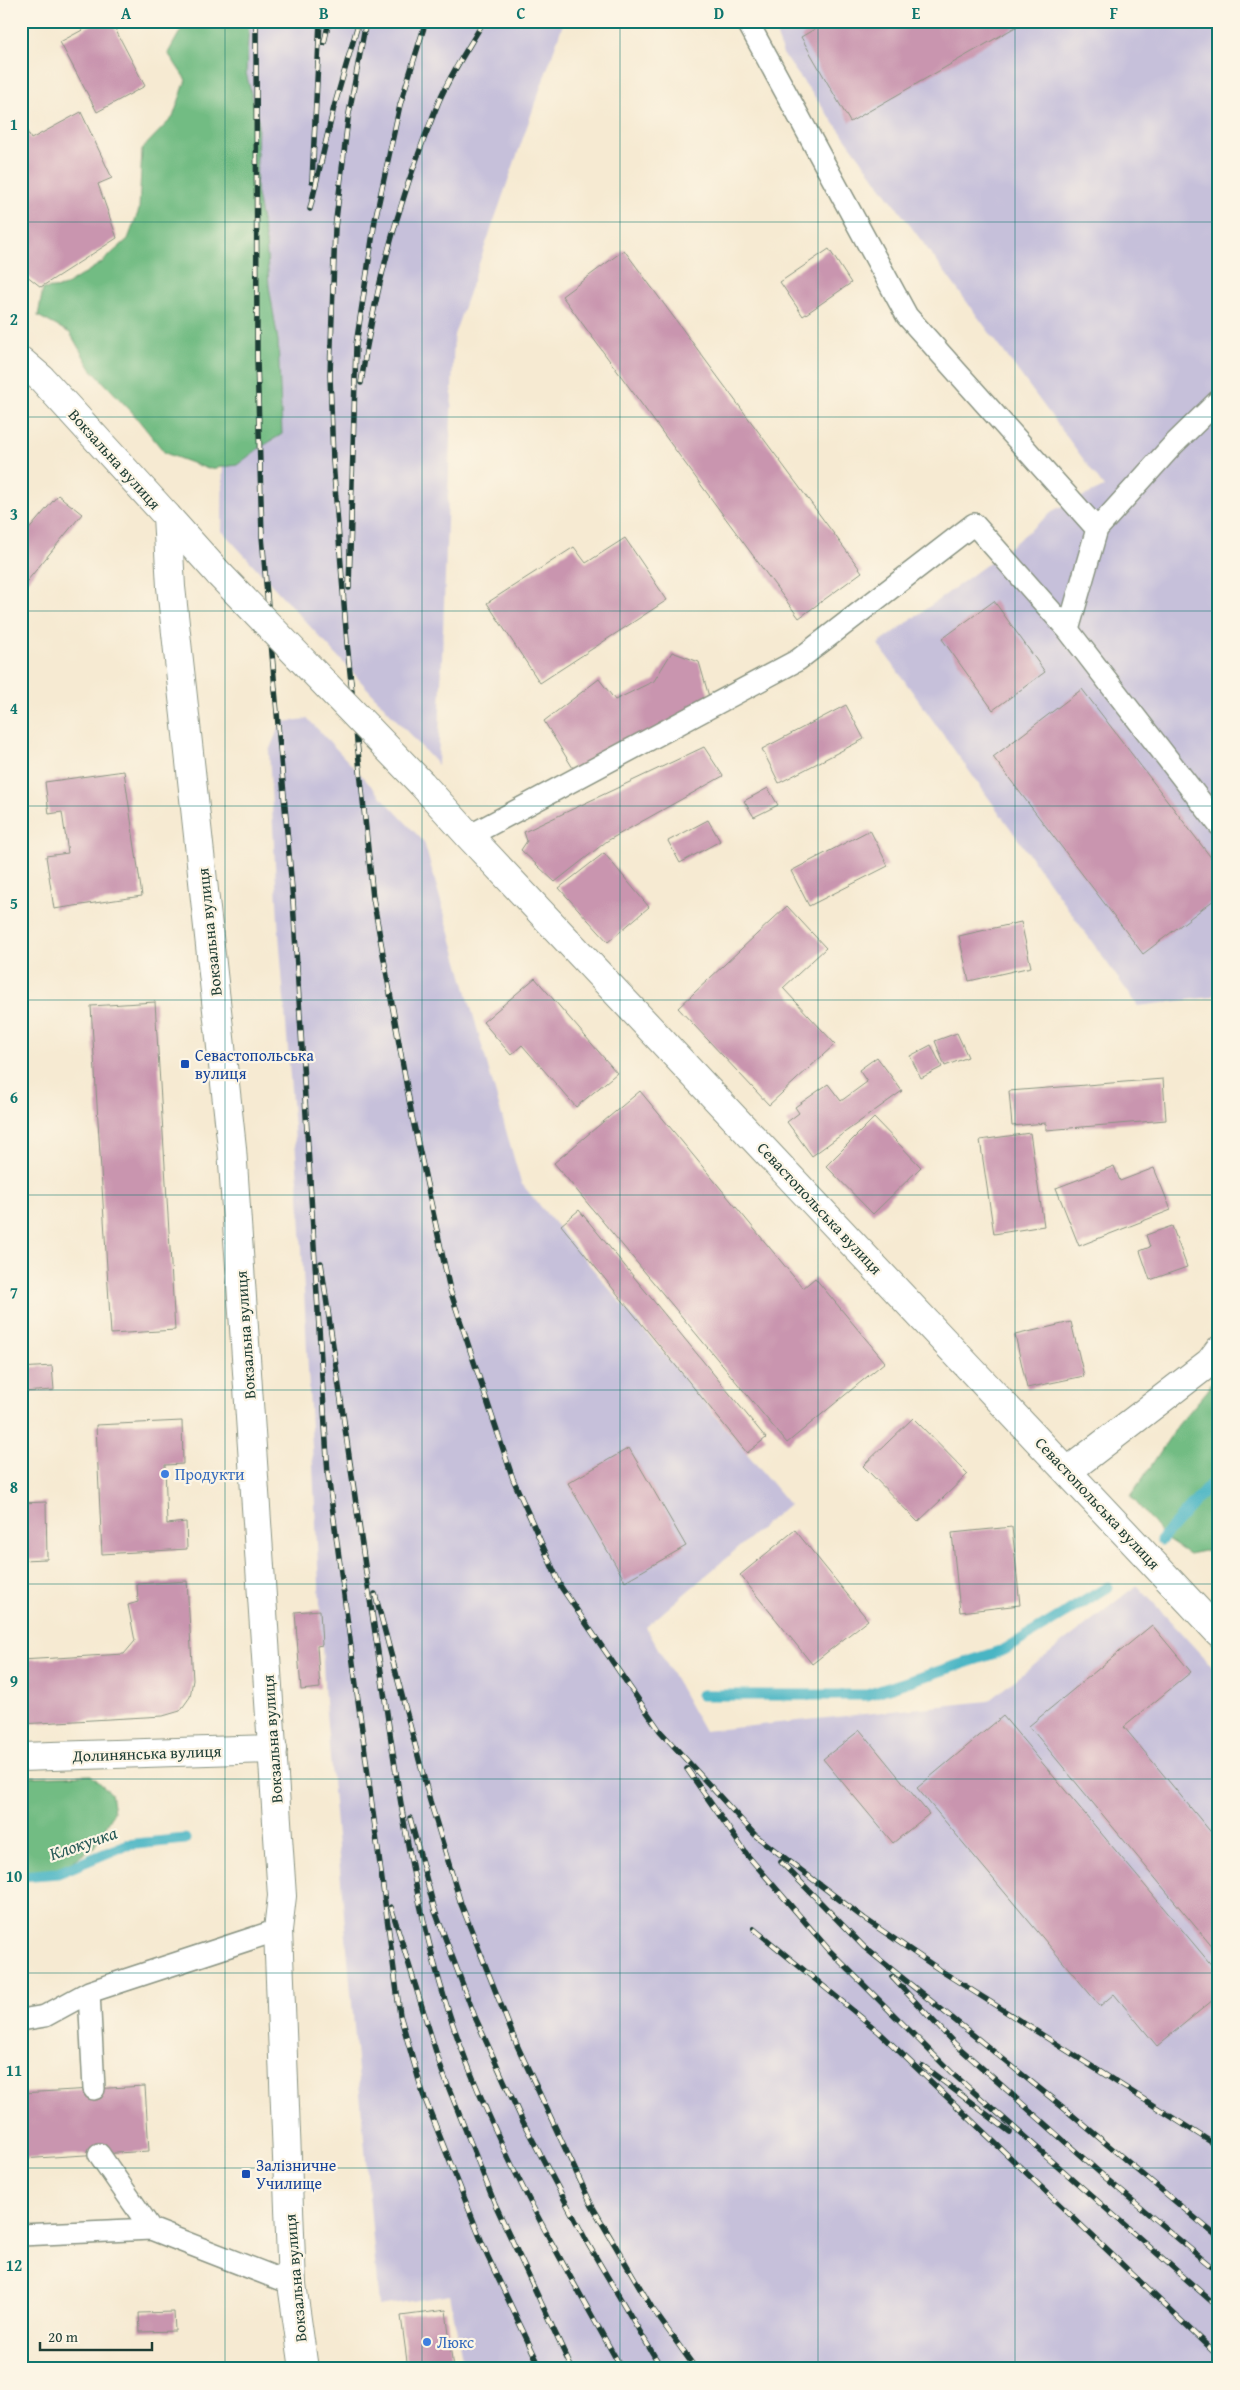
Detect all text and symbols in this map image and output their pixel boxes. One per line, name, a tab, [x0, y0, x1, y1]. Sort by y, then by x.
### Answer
text: A	[121, 1, 132, 25]
text: B	[319, 1, 329, 25]
text: C	[516, 1, 526, 25]
text: D	[714, 1, 724, 25]
text: E	[912, 1, 921, 25]
text: F	[1110, 1, 1118, 25]
text: 1	[10, 112, 18, 136]
text: 2	[10, 307, 18, 331]
street label: Вокзальна вулиця	[63, 403, 167, 515]
text: 3	[10, 502, 18, 526]
text: 4	[10, 696, 18, 720]
street label: Вокзальна вулиця	[190, 867, 228, 997]
text: 5	[10, 891, 18, 915]
place label: Севастопольська вулиця	[195, 1043, 314, 1085]
marker: Севастопольська вулиця	[179, 1058, 191, 1070]
text: 6	[10, 1085, 18, 1109]
street label: Севастопольська вулиця	[752, 1136, 888, 1280]
street label: Вокзальна вулиця	[229, 1270, 261, 1400]
text: 7	[10, 1280, 18, 1304]
street label: Севастопольська вулиця	[1030, 1431, 1166, 1575]
place label: Продукти	[175, 1462, 245, 1486]
marker: Продукти	[159, 1468, 171, 1480]
text: 8	[10, 1475, 18, 1499]
text: 9	[10, 1669, 18, 1693]
street label: Вокзальна вулиця	[256, 1674, 288, 1804]
street label: Долинянська вулиця	[71, 1738, 222, 1768]
water label: Клокучка	[45, 1819, 121, 1867]
text: 10	[6, 1864, 22, 1888]
text: 11	[6, 2058, 22, 2082]
place label: Залізничне Училище	[256, 2153, 336, 2195]
marker: Залізничне Училище	[240, 2168, 252, 2180]
street label: Вокзальна вулиця	[277, 2213, 313, 2343]
text: 12	[6, 2253, 22, 2277]
scale bar	[40, 2320, 152, 2352]
text: 20 m	[48, 2326, 79, 2347]
place label: Люкс	[437, 2330, 474, 2354]
marker: Люкс	[421, 2336, 433, 2348]

